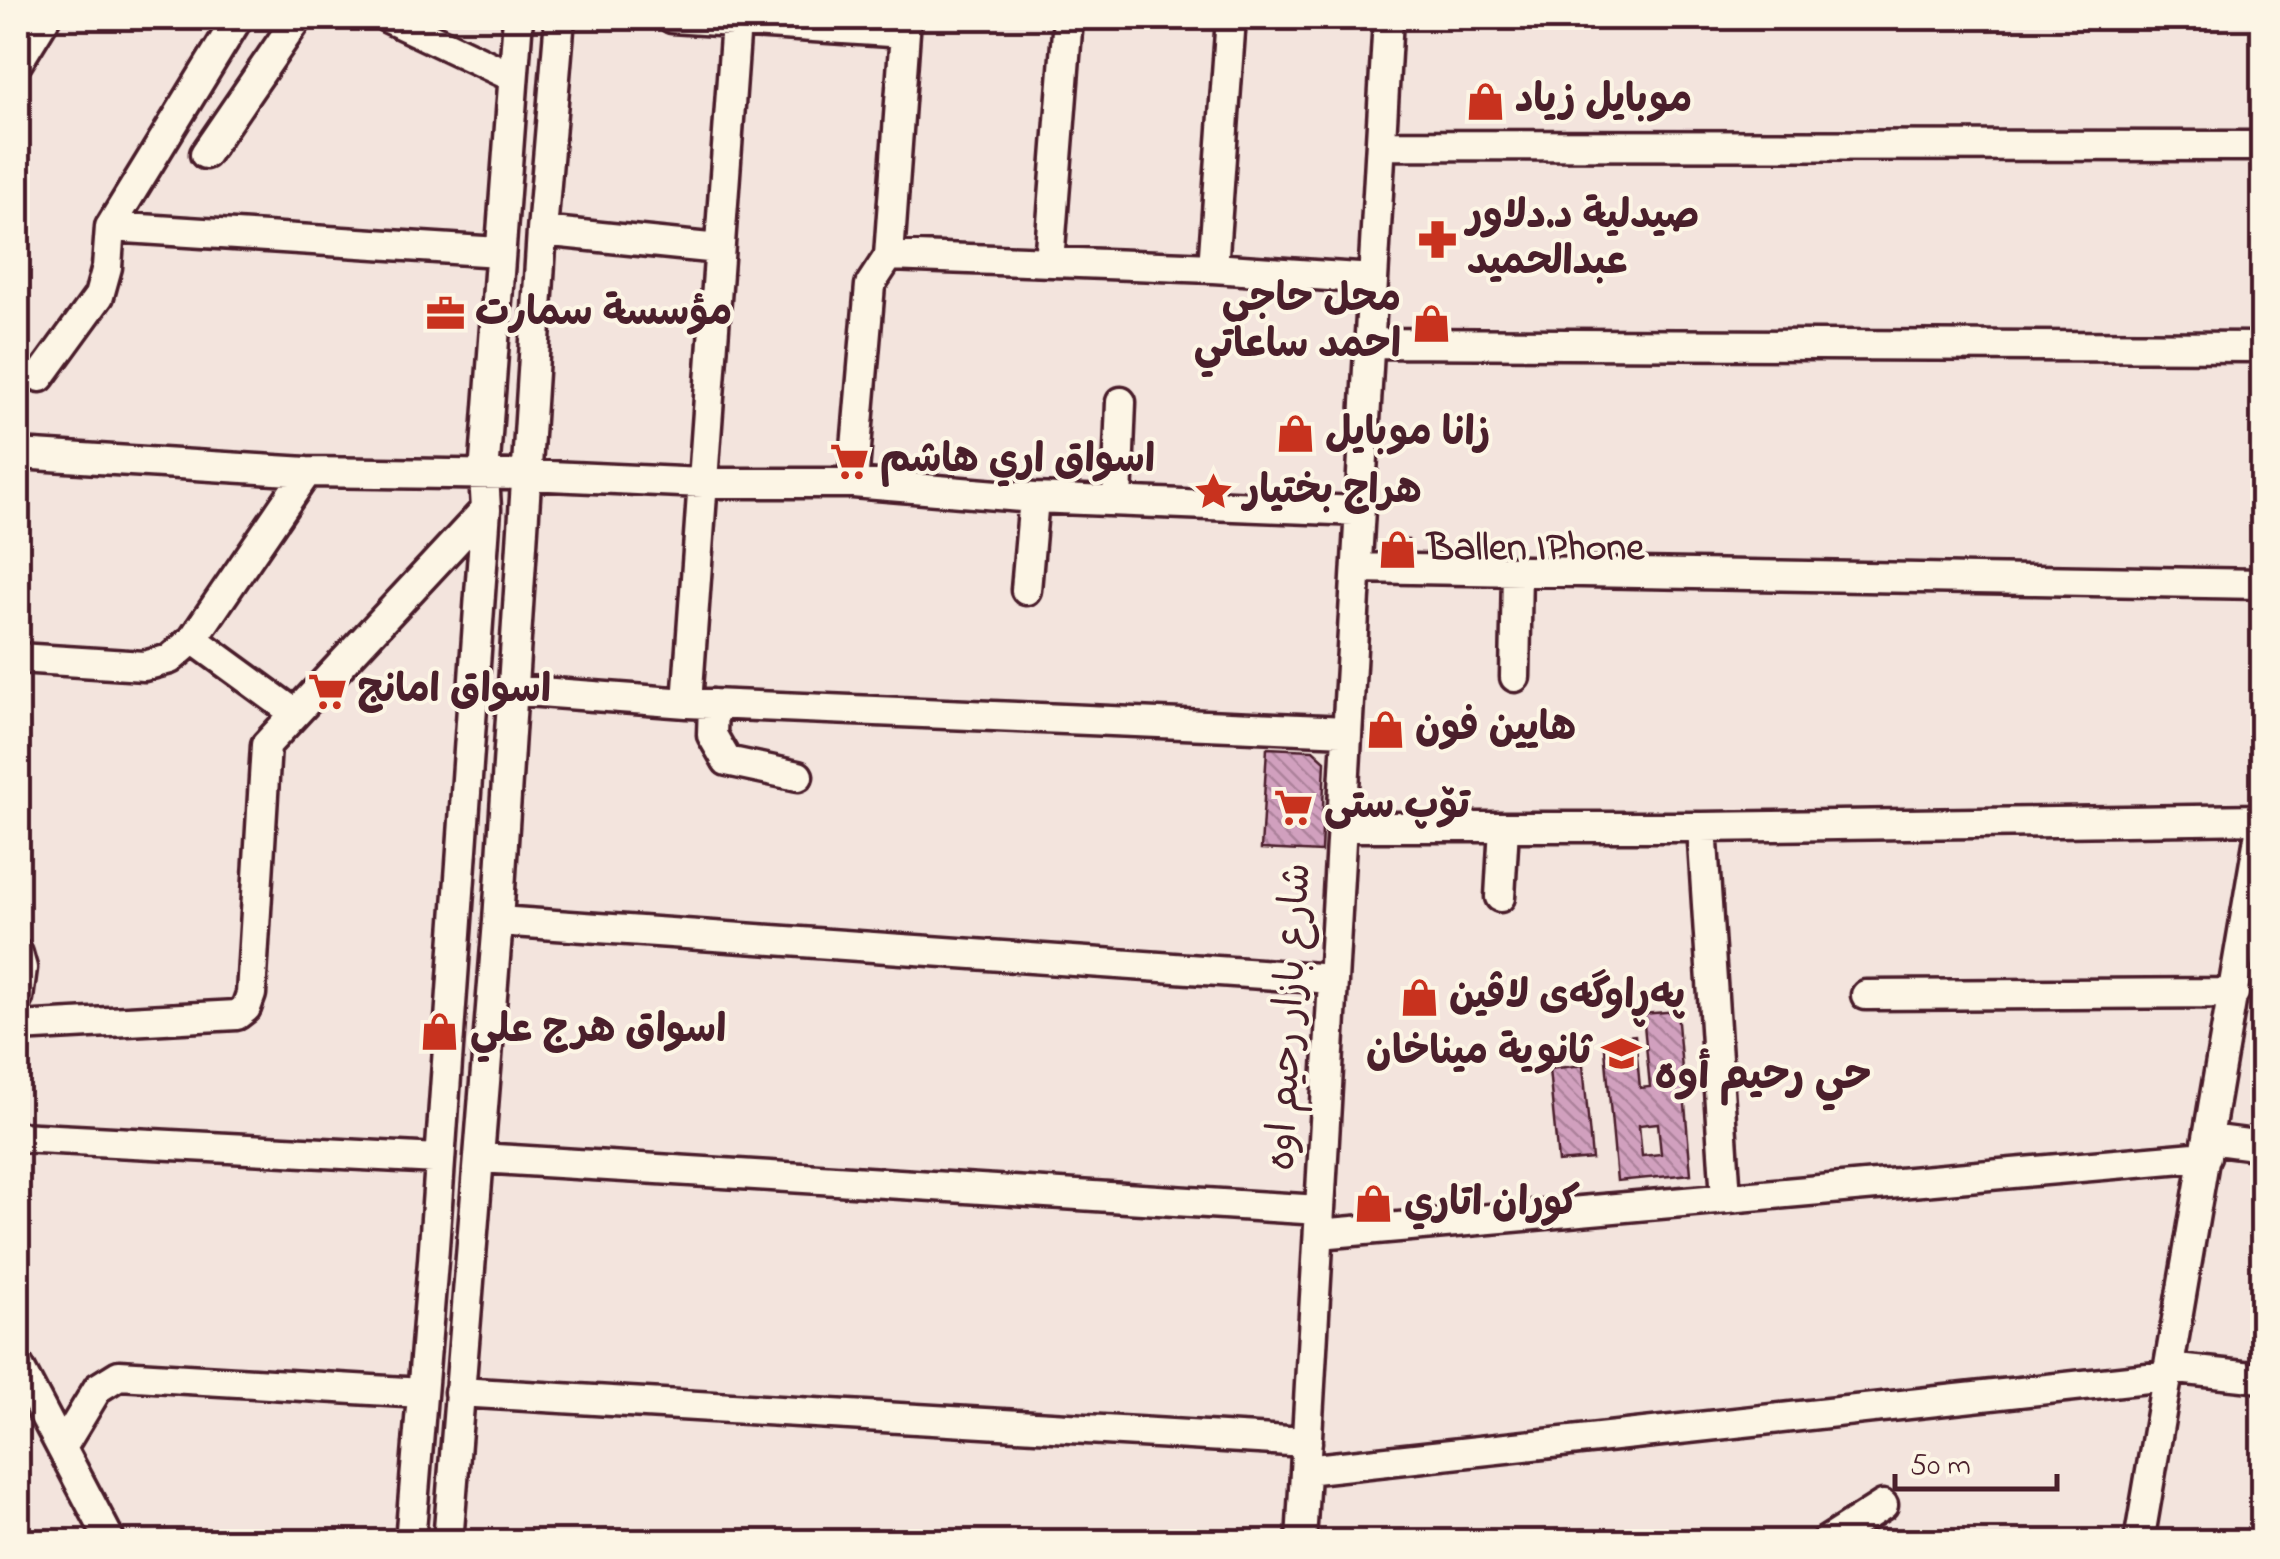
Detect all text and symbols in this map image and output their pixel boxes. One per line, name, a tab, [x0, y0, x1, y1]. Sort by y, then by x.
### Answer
place label: موبايل زياد	[1515, 72, 1692, 131]
shop icon: موبايل زياد	[1464, 80, 1506, 122]
place label: صيدلية د.دلاور عبدالحميد	[1463, 188, 1700, 293]
pharmacy icon: صيدلية د.دلاور عبدالحميد	[1416, 219, 1458, 261]
place label: محل حاجي احمد ساعاتي	[1194, 271, 1401, 378]
place label: مؤسسة سمارت	[475, 285, 732, 344]
office icon: مؤسسة سمارت	[424, 293, 466, 335]
shop icon: محل حاجي احمد ساعاتي	[1410, 302, 1452, 344]
place label: زانا موبايل	[1325, 405, 1490, 464]
shop icon: زانا موبايل	[1274, 413, 1316, 455]
place label: اسواق اري هاشم	[880, 432, 1155, 491]
supermarket icon: اسواق اري هاشم	[829, 440, 871, 482]
place label: هراج بختيار	[1240, 463, 1422, 522]
place icon: هراج بختيار	[1193, 471, 1235, 513]
place label: Ballen IPhone	[1425, 520, 1645, 579]
shop icon: Ballen IPhone	[1376, 528, 1418, 570]
place label: اسواق امانج	[357, 662, 551, 721]
supermarket icon: اسواق امانج	[306, 670, 348, 712]
place label: هايين فون	[1415, 700, 1576, 759]
shop icon: هايين فون	[1364, 708, 1406, 750]
place label: تۆپ ستی	[1324, 778, 1471, 837]
supermarket icon: تۆپ ستی	[1273, 786, 1315, 828]
street label: شارع بازار رحيم اوه	[1253, 862, 1329, 1172]
place label: پەڕاوگەی لاڤین	[1449, 968, 1686, 1027]
shop icon: پەڕاوگەی لاڤین	[1398, 976, 1440, 1018]
place label: اسواق هرج علي	[470, 1002, 726, 1063]
shop icon: اسواق هرج علي	[419, 1010, 461, 1052]
place label: ثانوية ميناخان	[1366, 1024, 1593, 1083]
school or university icon: ثانوية ميناخان	[1600, 1032, 1642, 1074]
district label: حي رحيم أوه	[1654, 1047, 1872, 1111]
place label: كوران اتاري	[1404, 1175, 1580, 1234]
shop icon: كوران اتاري	[1353, 1183, 1395, 1225]
scale bar	[1895, 1429, 2058, 1491]
text: 50 m	[1910, 1445, 1971, 1489]

